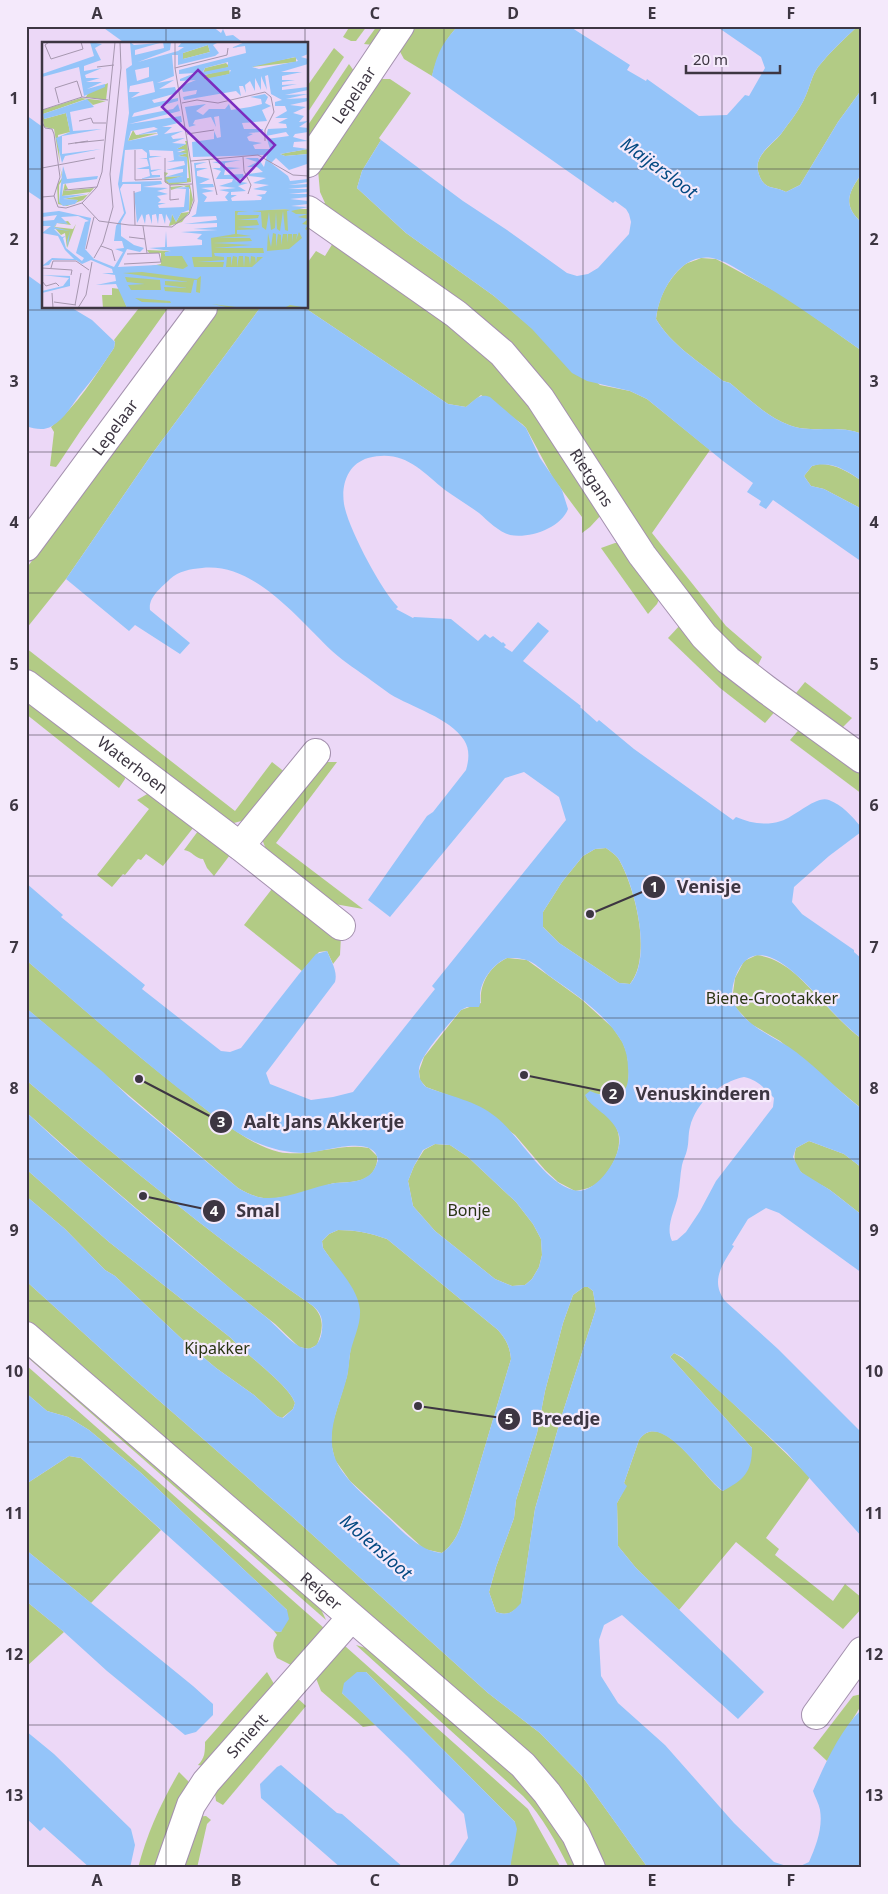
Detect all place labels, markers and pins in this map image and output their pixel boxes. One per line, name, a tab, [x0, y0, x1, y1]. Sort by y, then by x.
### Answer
callout: Venisje	[642, 871, 751, 904]
callout: Venuskinderen	[600, 1077, 780, 1110]
callout: Aalt Jans Akkertje	[209, 1105, 414, 1138]
callout: Smal	[201, 1194, 290, 1227]
callout: Breedje	[497, 1402, 610, 1435]

